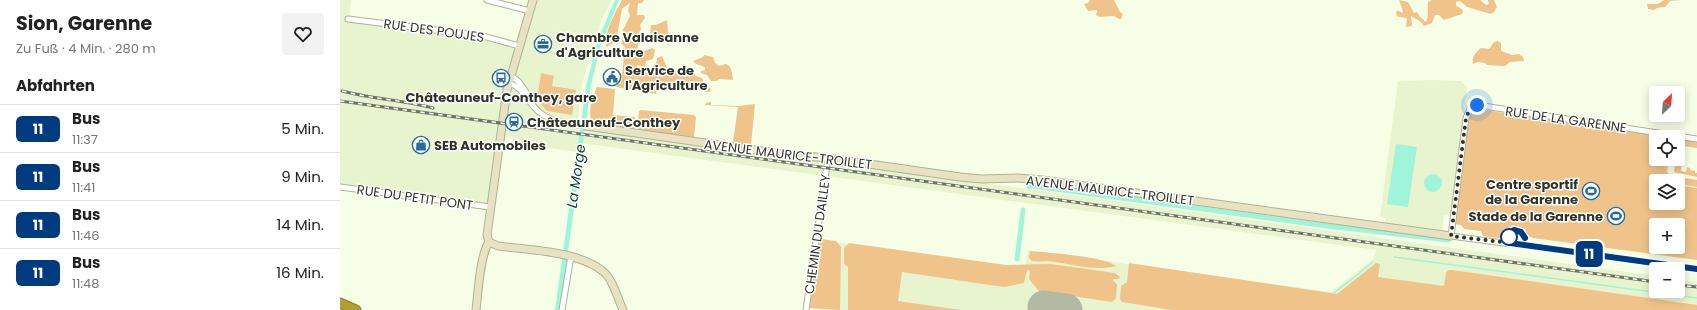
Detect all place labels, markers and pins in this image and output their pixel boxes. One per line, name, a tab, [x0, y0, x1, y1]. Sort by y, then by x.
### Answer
place label: Chambre Valaisanne d'Agriculture	[556, 28, 699, 62]
office icon: Chambre Valaisanne d'Agriculture	[533, 34, 553, 54]
place label: Service de l'Agriculture	[625, 61, 708, 95]
public building icon: Service de l'Agriculture	[602, 67, 622, 87]
bus stop icon: Châteauneuf-Conthey, gare	[491, 68, 511, 88]
place label: Châteauneuf-Conthey, gare	[405, 88, 597, 107]
station icon: Châteauneuf-Conthey	[504, 112, 524, 132]
place label: Châteauneuf-Conthey	[527, 113, 681, 132]
shop icon: SEB Automobiles	[411, 135, 431, 155]
place label: SEB Automobiles	[434, 136, 546, 155]
place label: Centre sportif de la Garenne	[1485, 175, 1578, 209]
sports icon: Centre sportif de la Garenne	[1581, 181, 1601, 201]
sports icon: Stade de la Garenne	[1606, 206, 1626, 226]
place label: Stade de la Garenne	[1468, 207, 1603, 226]
unlabelled marker	[1500, 228, 1518, 246]

